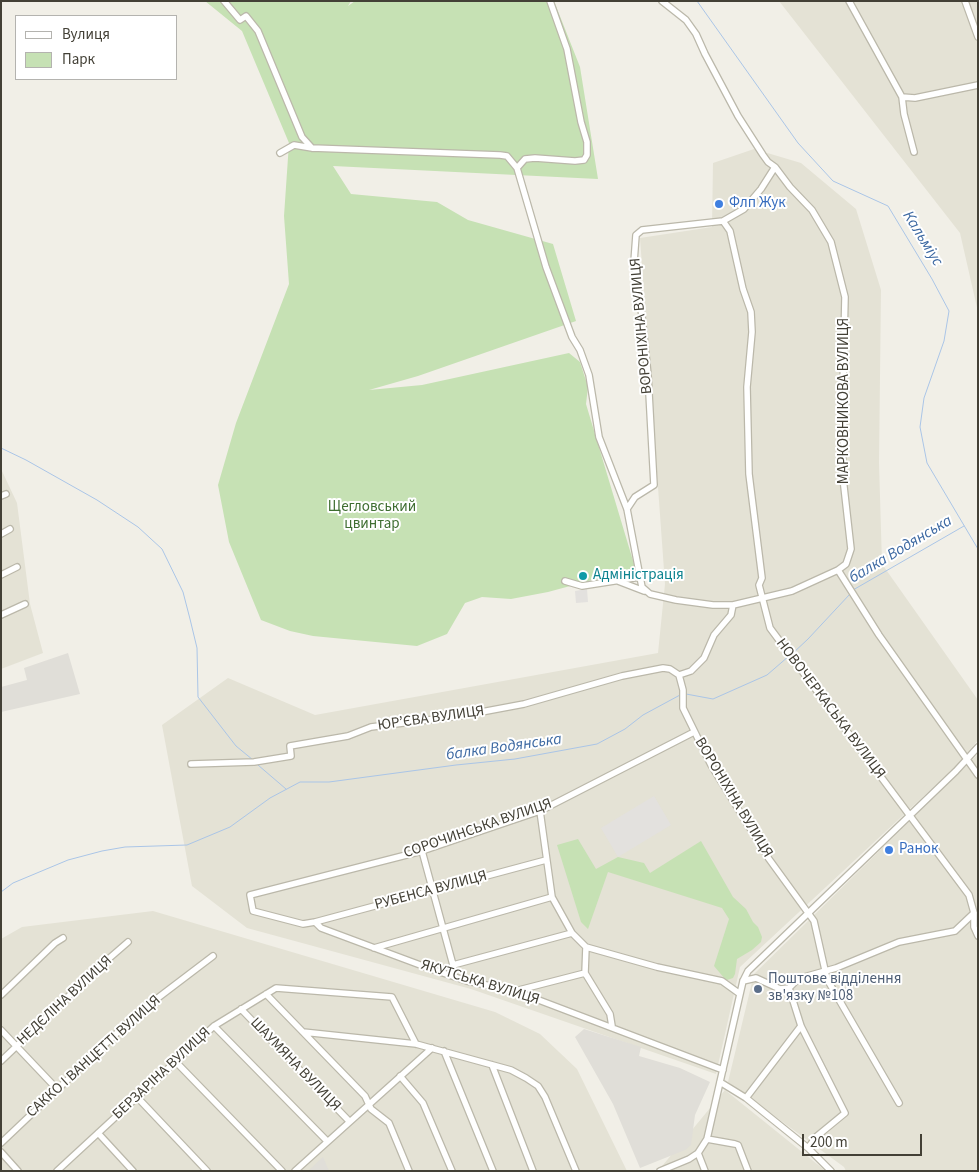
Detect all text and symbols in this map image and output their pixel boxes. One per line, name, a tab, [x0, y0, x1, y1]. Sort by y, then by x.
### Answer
legend	[15, 15, 178, 80]
text: Вулиця	[62, 24, 110, 45]
text: Парк	[62, 49, 95, 70]
place label: Флп Жук	[729, 195, 786, 213]
marker: Флп Жук	[713, 198, 725, 210]
water label: Кальміус	[898, 208, 946, 270]
street label: ВОРОНІХІНА ВУЛИЦЯ	[627, 257, 657, 395]
street label: МАРКОВНИКОВА ВУЛИЦЯ	[836, 318, 854, 484]
park label: Щегловський цвинтар	[328, 499, 416, 534]
water label: балка Водянська	[846, 512, 956, 588]
place label: Адміністрація	[593, 567, 684, 585]
marker: Адміністрація	[577, 570, 589, 582]
street label: НОВОЧЕРКАСЬКА ВУЛИЦЯ	[771, 635, 889, 783]
street label: ЮР’ЄВА ВУЛИЦЯ	[376, 703, 486, 735]
water label: балка Водянська	[445, 730, 563, 766]
street label: ВОРОНІХІНА ВУЛИЦЯ	[690, 735, 776, 861]
street label: СОРОЧИНСЬКА ВУЛИЦЯ	[402, 795, 554, 863]
place label: Ранок	[899, 841, 938, 859]
marker: Ранок	[883, 844, 895, 856]
street label: РУБЕНСА ВУЛИЦЯ	[373, 867, 489, 915]
street label: НЕДЄЛІНА ВУЛИЦЯ	[14, 952, 116, 1050]
street label: ЯКУТСЬКА ВУЛИЦЯ	[418, 956, 542, 1010]
place label: Поштове відділення зв'язку №108	[768, 971, 902, 1006]
marker: Поштове відділення зв'язку №108	[752, 983, 764, 995]
street label: САККО І ВАНЦЕТТІ ВУЛИЦЯ	[23, 992, 165, 1122]
street label: ШАУМЯНА ВУЛИЦЯ	[246, 1015, 344, 1115]
street label: БЕРЗАРІНА ВУЛИЦЯ	[109, 1024, 215, 1124]
scale bar	[804, 1124, 924, 1156]
text: 200 m	[810, 1132, 848, 1153]

